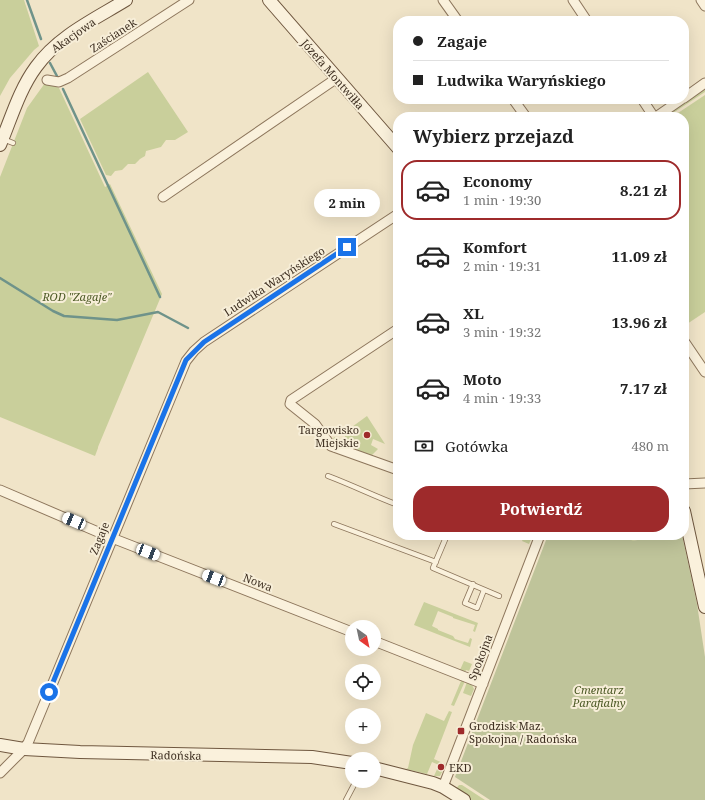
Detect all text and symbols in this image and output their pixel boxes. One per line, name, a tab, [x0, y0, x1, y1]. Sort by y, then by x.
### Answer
street label: Akacjowa	[48, 14, 98, 56]
street label: Zaścianek	[87, 14, 139, 56]
text: Zagaje	[437, 31, 487, 51]
street label: Józefa Montwiłła	[298, 35, 368, 112]
text: Ludwika Waryńskiego	[437, 70, 606, 90]
text: Wybierz przejazd	[413, 124, 574, 148]
text: Economy	[463, 171, 532, 191]
icon: car	[415, 172, 451, 208]
text: 8.21 zł	[620, 180, 667, 200]
callout: 2 min	[314, 189, 380, 217]
text: 1 min · 19:30	[463, 191, 541, 209]
text: 2 min	[329, 194, 365, 212]
text: Komfort	[463, 237, 527, 257]
route end	[338, 238, 356, 256]
icon: car	[415, 238, 451, 274]
street label: Ludwika Waryńskiego	[221, 243, 327, 319]
text: 11.09 zł	[612, 246, 667, 266]
text: 2 min · 19:31	[463, 257, 541, 275]
park label: ROD "Zagaje"	[41, 289, 112, 304]
text: XL	[463, 303, 484, 323]
icon: car	[415, 304, 451, 340]
text: 13.96 zł	[612, 312, 667, 332]
text: 3 min · 19:32	[463, 323, 541, 341]
text: Moto	[463, 369, 502, 389]
icon: car	[415, 370, 451, 406]
text: 7.17 zł	[620, 378, 667, 398]
text: 4 min · 19:33	[463, 389, 541, 407]
place label: Targowisko Miejskie	[298, 422, 359, 450]
marker: Targowisko Miejskie	[362, 430, 372, 440]
icon: cash	[413, 435, 435, 457]
text: Gotówka	[445, 436, 508, 456]
text: 480 m	[632, 437, 669, 455]
button: Potwierdź	[413, 486, 669, 532]
car	[61, 511, 87, 531]
street label: Zagaje	[86, 519, 112, 557]
car	[135, 542, 161, 562]
car	[201, 568, 227, 588]
street label: Nowa	[241, 570, 275, 594]
north arrow	[345, 620, 381, 656]
map controls	[345, 620, 381, 788]
street label: Spokojna	[464, 632, 496, 682]
button: locate	[345, 664, 381, 700]
park label: Cmentarz Parafialny	[572, 682, 626, 710]
route start	[40, 683, 58, 701]
button: +	[345, 708, 381, 744]
place label: Grodzisk Maz. Spokojna / Radońska	[469, 718, 577, 746]
marker: Grodzisk Maz. Spokojna / Radońska	[456, 726, 466, 736]
street label: Radońska	[150, 747, 202, 763]
button: −	[345, 752, 381, 788]
place label: EKD	[449, 760, 472, 775]
marker: EKD	[436, 762, 446, 772]

